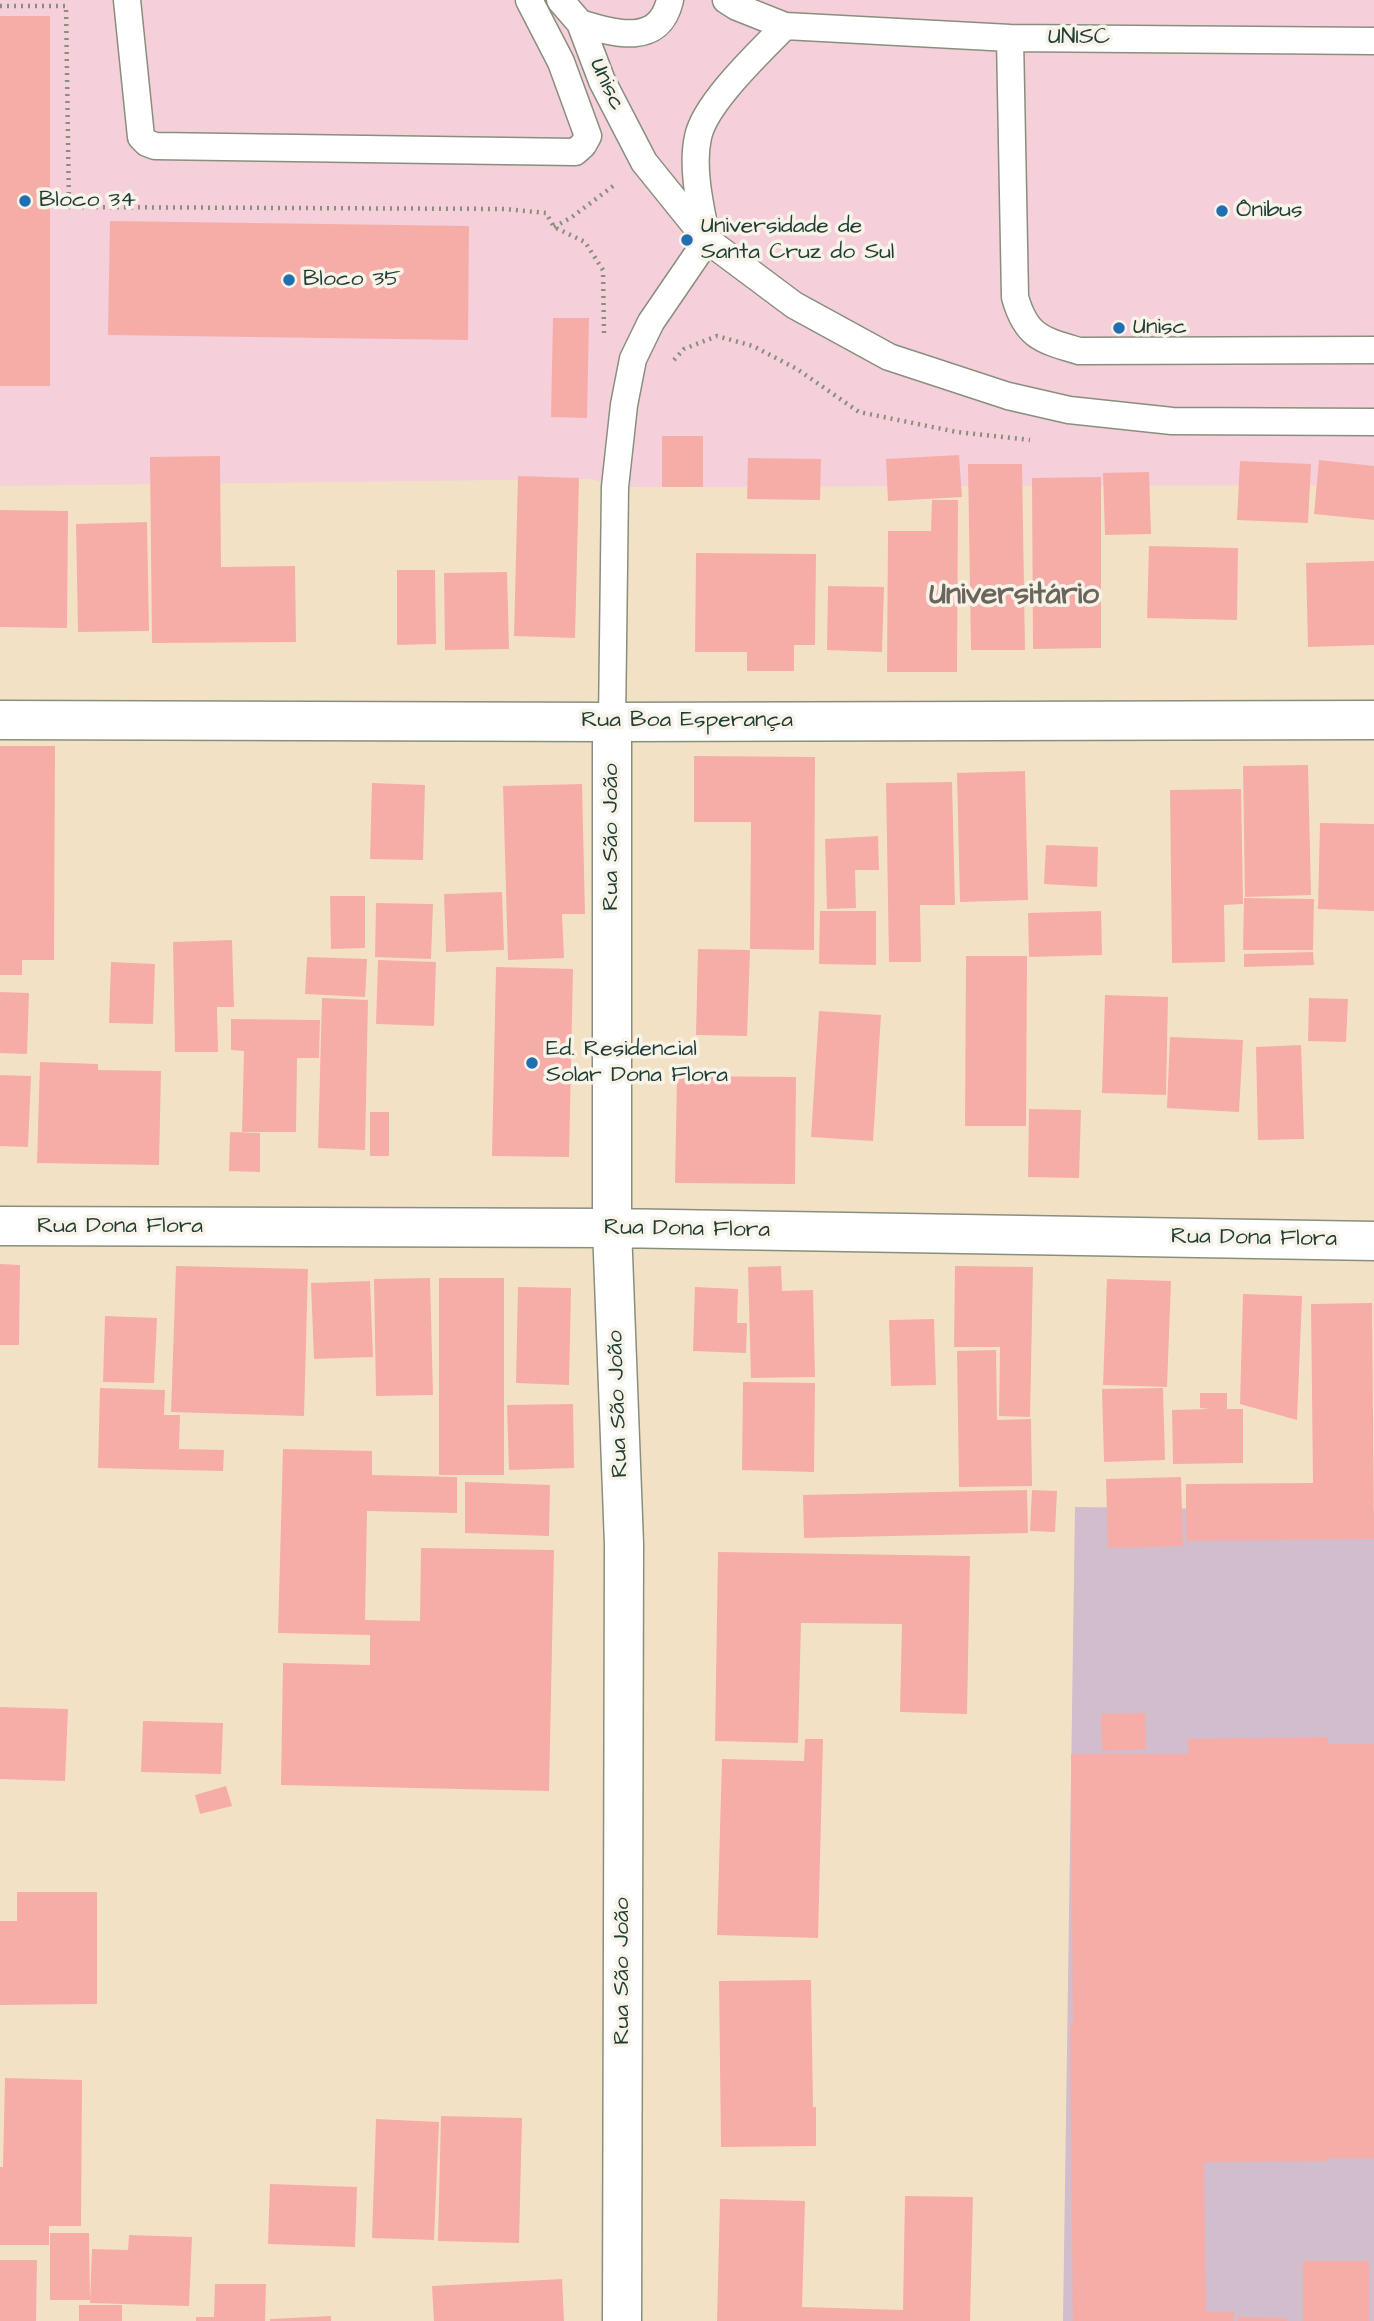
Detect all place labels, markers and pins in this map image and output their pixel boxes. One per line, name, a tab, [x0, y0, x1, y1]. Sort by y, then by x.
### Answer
place label: Bloco 34	[39, 187, 136, 215]
marker: Bloco 34	[17, 193, 33, 209]
place label: Ônibus	[1236, 197, 1303, 225]
marker: Ônibus	[1214, 203, 1230, 219]
place label: Universidade de Santa Cruz do Sul	[701, 213, 894, 267]
marker: Universidade de Santa Cruz do Sul	[679, 232, 695, 248]
place label: Bloco 35	[303, 266, 401, 294]
marker: Bloco 35	[281, 272, 297, 288]
place label: Unisc	[1133, 314, 1187, 342]
marker: Unisc	[1111, 320, 1127, 336]
place label: Ed. Residencial Solar Dona Flora	[546, 1036, 728, 1090]
marker: Ed. Residencial Solar Dona Flora	[524, 1055, 540, 1071]

